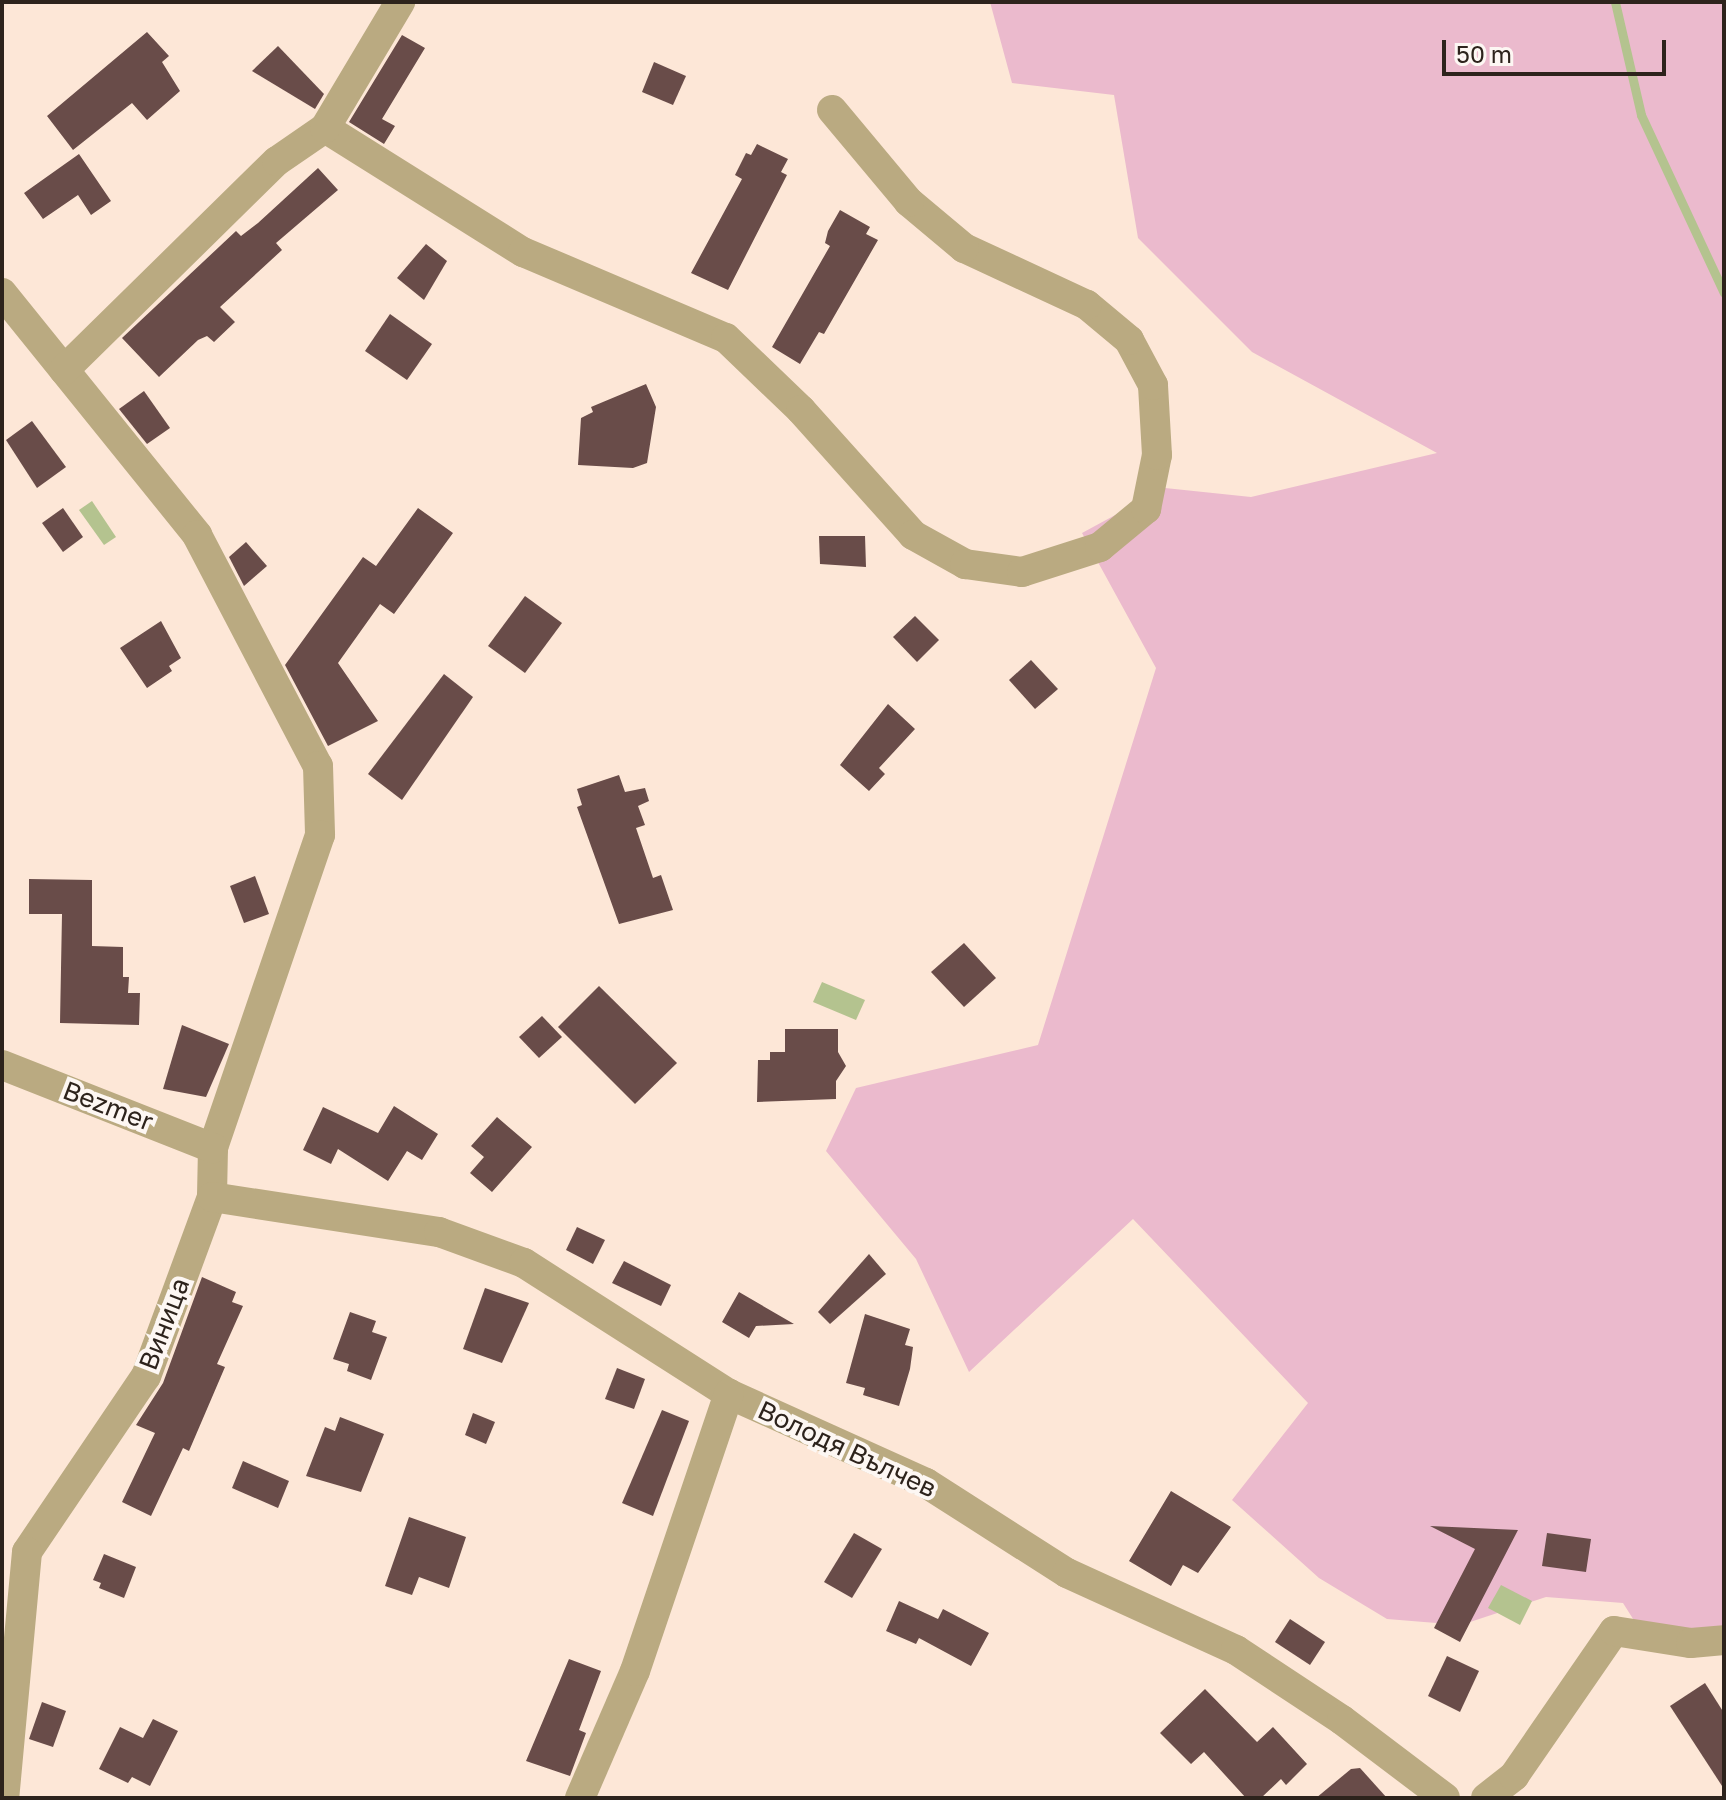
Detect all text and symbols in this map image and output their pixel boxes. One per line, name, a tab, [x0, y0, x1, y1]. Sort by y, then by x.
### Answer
scale bar	[1446, 24, 1670, 74]
text: 50 m	[1456, 39, 1512, 68]
street label: Bezmer	[59, 1075, 157, 1137]
street label: Виница	[132, 1274, 196, 1374]
street label: Володя Вълчев	[753, 1394, 941, 1504]

